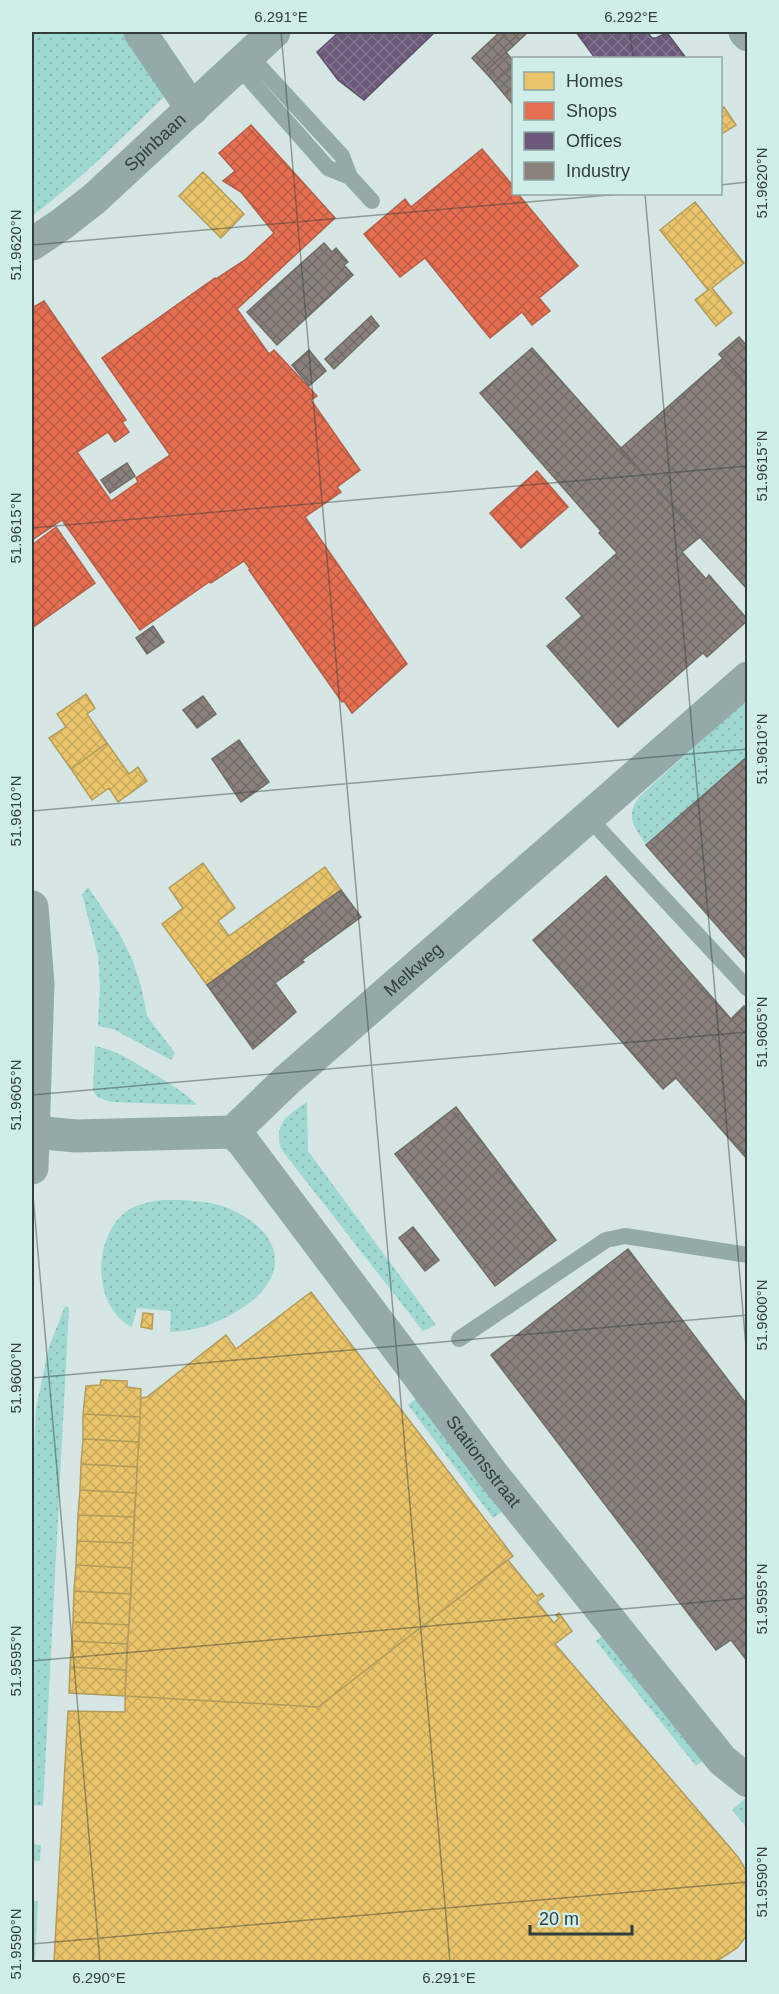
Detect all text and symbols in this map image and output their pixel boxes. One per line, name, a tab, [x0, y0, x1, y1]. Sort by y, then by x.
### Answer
text: 6.291°E	[254, 8, 308, 25]
text: 6.292°E	[604, 8, 658, 25]
legend	[512, 57, 722, 195]
text: Homes	[566, 71, 623, 91]
text: Shops	[566, 101, 617, 121]
street label: Spinbaan	[120, 109, 190, 176]
text: Offices	[566, 131, 622, 151]
text: 51.9620°N	[753, 147, 770, 219]
text: Industry	[566, 161, 630, 181]
text: 51.9620°N	[7, 209, 24, 281]
text: 51.9615°N	[753, 430, 770, 502]
text: 51.9615°N	[7, 492, 24, 564]
text: 51.9610°N	[753, 713, 770, 785]
text: 51.9610°N	[7, 775, 24, 847]
street label: Melkweg	[380, 939, 447, 1001]
text: 51.9605°N	[753, 996, 770, 1068]
text: 51.9605°N	[7, 1059, 24, 1131]
text: 51.9600°N	[753, 1279, 770, 1351]
text: 51.9600°N	[7, 1342, 24, 1414]
street label: Stationsstraat	[442, 1412, 525, 1511]
text: 51.9595°N	[753, 1563, 770, 1635]
text: 51.9595°N	[7, 1625, 24, 1697]
text: 51.9590°N	[753, 1846, 770, 1918]
scale bar	[530, 1898, 632, 1936]
text: 51.9590°N	[7, 1908, 24, 1980]
text: 20 m	[539, 1909, 579, 1929]
text: 6.290°E	[72, 1969, 126, 1986]
text: 6.291°E	[422, 1969, 476, 1986]

